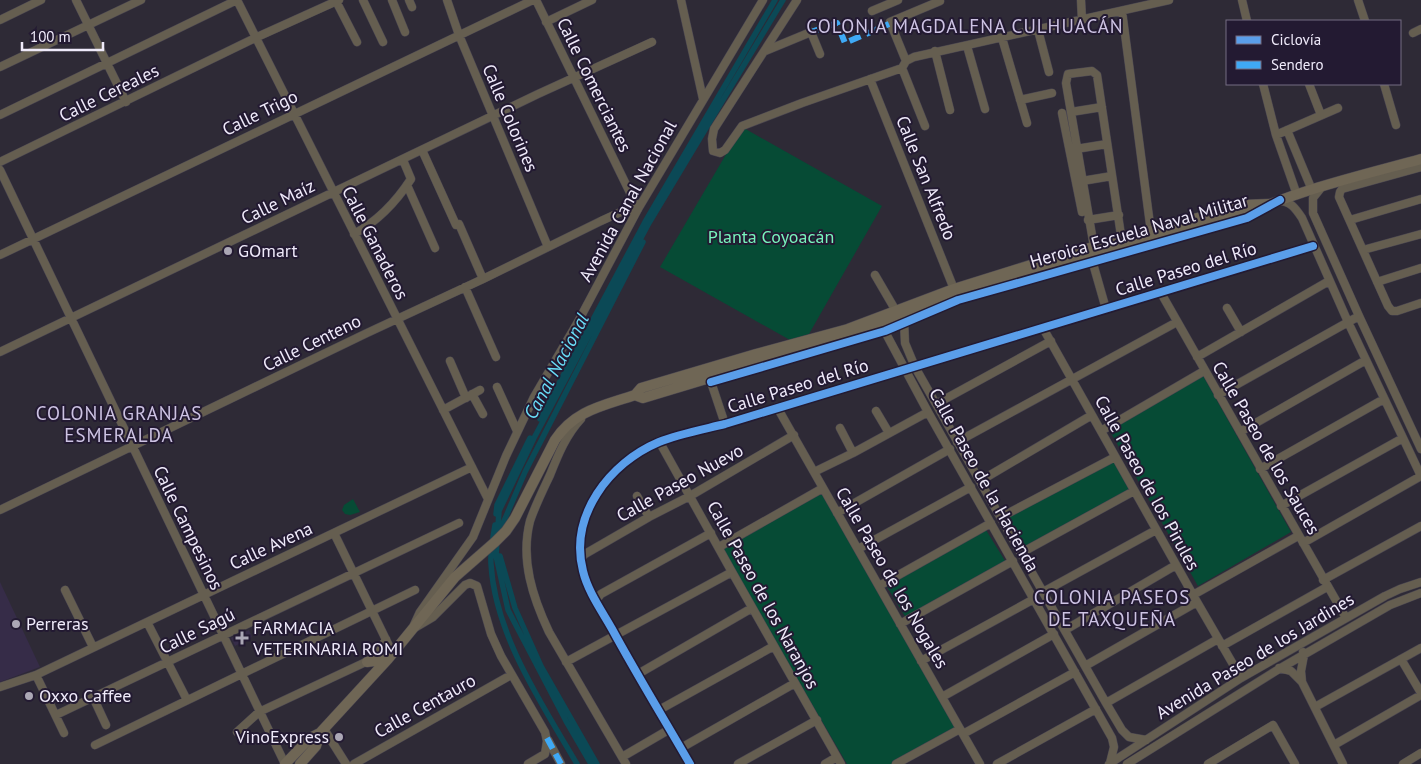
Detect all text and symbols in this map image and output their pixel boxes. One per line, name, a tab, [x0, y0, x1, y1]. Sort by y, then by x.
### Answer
street label: Calle Comerciantes	[552, 14, 637, 156]
district label: COLONIA MAGDALENA CULHUACÁN	[806, 14, 1124, 38]
scale bar	[22, 20, 104, 52]
legend	[1226, 20, 1401, 85]
text: 100 m	[30, 27, 71, 46]
text: Ciclovía	[1271, 30, 1321, 49]
text: Sendero	[1271, 55, 1324, 74]
street label: Calle Cereales	[55, 58, 163, 127]
street label: Calle Colorines	[477, 60, 544, 175]
street label: Calle Trigo	[218, 84, 301, 141]
street label: Calle San Alfredo	[891, 112, 962, 243]
street label: Avenida Canal Nacional	[574, 115, 682, 285]
street label: Calle Maíz	[237, 174, 319, 229]
street label: Calle Ganaderos	[337, 182, 414, 303]
street label: Heroica Escuela Naval Militar	[1027, 188, 1251, 273]
park label: Planta Coyoacán	[708, 225, 834, 248]
street label: Calle Paseo del Río	[1112, 236, 1259, 301]
place label: GOmart	[238, 239, 298, 262]
marker: GOmart	[222, 245, 234, 257]
street label: Calle Centeno	[259, 309, 365, 376]
water label: Canal Nacional	[518, 309, 594, 423]
street label: Calle Paseo del Río	[724, 353, 871, 418]
street label: Calle Paseo de los Sauces	[1207, 357, 1325, 538]
street label: Calle Paseo de la Hacienda	[924, 384, 1045, 576]
street label: Calle Paseo de los Pirules	[1090, 391, 1205, 574]
district label: COLONIA GRANJAS ESMERALDA	[36, 401, 202, 447]
street label: Calle Paseo Nuevo	[612, 438, 747, 527]
street label: Calle Campesinos	[148, 462, 228, 594]
street label: Calle Paseo de los Nogales	[831, 483, 954, 673]
street label: Calle Paseo de los Naranjos	[702, 497, 825, 693]
street label: Calle Avena	[226, 516, 316, 575]
district label: COLONIA PASEOS DE TAXQUEÑA	[1034, 585, 1190, 631]
street label: Avenida Paseo de los Jardines	[1151, 587, 1358, 724]
street label: Calle Sagú	[155, 602, 238, 659]
place label: Perreras	[26, 612, 89, 635]
place label: FARMACIA VETERINARIA ROMI	[252, 616, 403, 660]
marker: Perreras	[10, 618, 22, 630]
marker: FARMACIA VETERINARIA ROMI	[235, 631, 249, 645]
street label: Calle Centauro	[370, 668, 480, 743]
place label: Oxxo Caffee	[39, 684, 131, 707]
marker: Oxxo Caffee	[23, 690, 35, 702]
place label: VinoExpress	[234, 725, 329, 748]
marker: VinoExpress	[333, 731, 345, 743]

